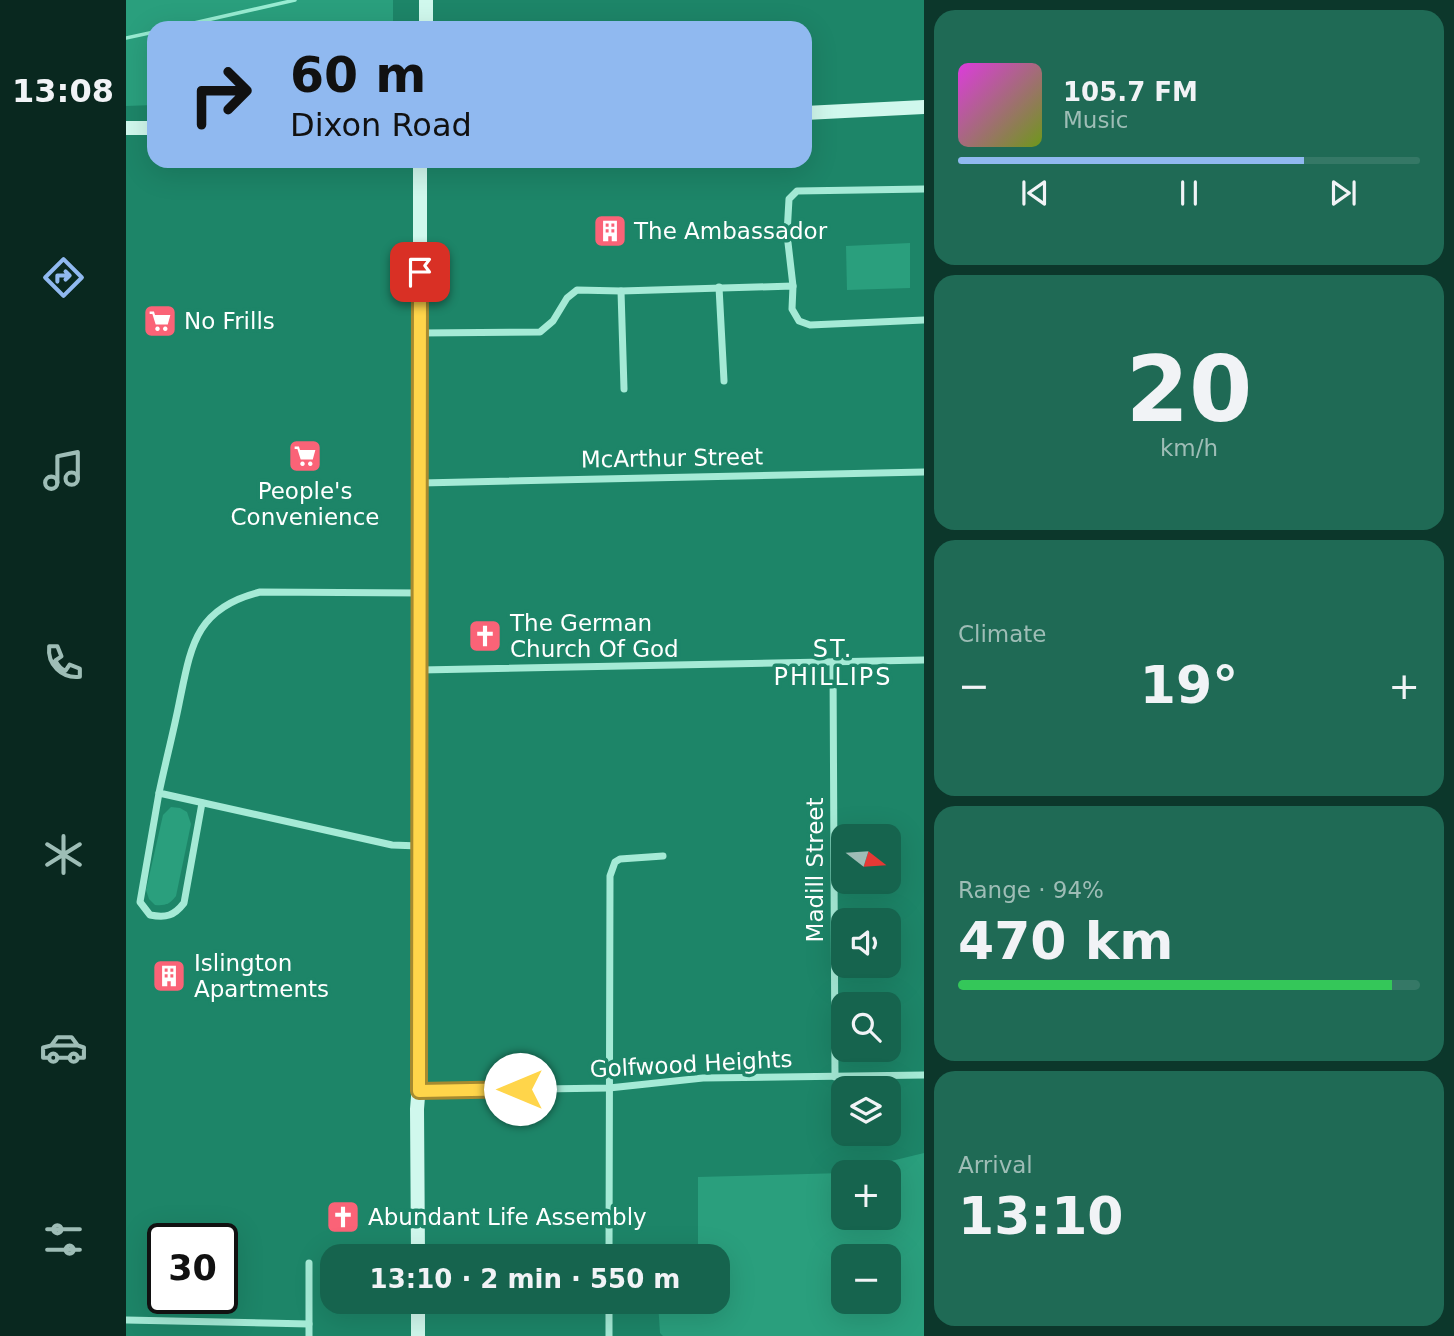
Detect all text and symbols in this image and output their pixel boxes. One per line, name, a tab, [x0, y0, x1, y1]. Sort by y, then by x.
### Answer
text: 60 m	[290, 47, 426, 104]
icon: right	[175, 49, 266, 140]
text: 13:08	[12, 72, 114, 110]
text: 105.7 FM	[1063, 77, 1198, 107]
text: Dixon Road	[290, 106, 472, 144]
text: Music	[1063, 107, 1128, 133]
icon: previous	[1016, 174, 1054, 212]
icon: pause	[1170, 174, 1208, 212]
icon: next	[1324, 174, 1362, 212]
building icon: The Ambassador	[591, 212, 629, 250]
place label: The Ambassador	[633, 218, 828, 244]
pin	[390, 242, 450, 302]
icon: directions	[39, 253, 88, 302]
icon: arrive	[401, 253, 439, 291]
supermarket icon: No Frills	[141, 302, 179, 340]
place label: No Frills	[184, 308, 275, 334]
text: 20	[1126, 337, 1252, 442]
text: km/h	[1160, 435, 1218, 461]
supermarket icon: People's Convenience	[286, 437, 324, 475]
street label: McArthur Street	[581, 443, 763, 473]
icon: music	[39, 446, 88, 495]
place label: People's Convenience	[231, 478, 379, 530]
place label: The German Church Of God	[509, 610, 679, 662]
church icon: The German Church Of God	[466, 617, 504, 655]
text: Climate	[958, 621, 1047, 647]
district label: ST. PHILLIPS	[773, 635, 893, 691]
icon: phone	[39, 638, 88, 687]
text: 19°	[1140, 655, 1238, 715]
text: −	[958, 664, 990, 708]
text: +	[1388, 664, 1420, 708]
street label: Madill Street	[802, 798, 828, 942]
north arrow	[831, 824, 901, 894]
map controls	[831, 824, 901, 1314]
icon: climate	[39, 830, 88, 879]
text: Range · 94%	[958, 877, 1104, 903]
button: sound	[831, 908, 901, 978]
text: 470 km	[958, 911, 1173, 971]
place label: Islington Apartments	[194, 950, 329, 1002]
building icon: Islington Apartments	[150, 957, 188, 995]
button: search	[831, 992, 901, 1062]
icon: car	[39, 1023, 88, 1072]
street label: Golfwood Heights	[589, 1046, 793, 1082]
position arrow	[483, 1052, 557, 1126]
button: layers	[831, 1076, 901, 1146]
text: Arrival	[958, 1152, 1033, 1178]
button: +	[831, 1160, 901, 1230]
text: 13:10	[958, 1186, 1124, 1246]
church icon: Abundant Life Assembly	[324, 1198, 362, 1236]
place label: Abundant Life Assembly	[368, 1204, 647, 1230]
icon: filters	[39, 1215, 88, 1264]
speed limit sign: 30	[147, 1223, 238, 1314]
button: −	[831, 1244, 901, 1314]
text: 13:10 · 2 min · 550 m	[370, 1264, 680, 1294]

